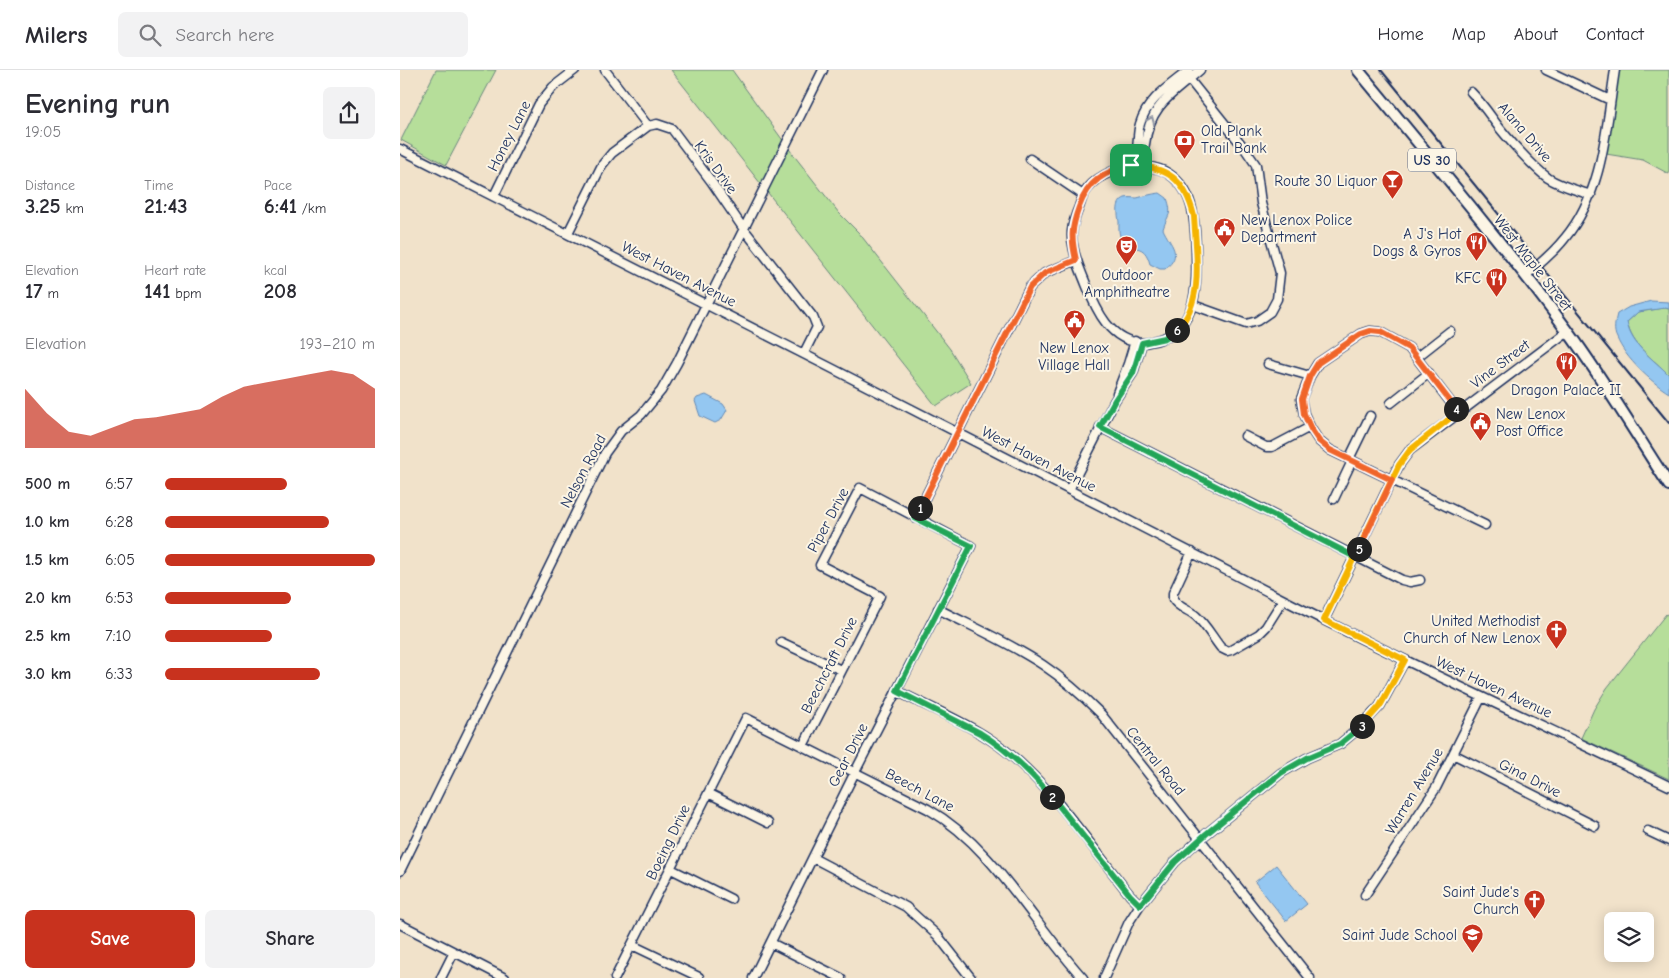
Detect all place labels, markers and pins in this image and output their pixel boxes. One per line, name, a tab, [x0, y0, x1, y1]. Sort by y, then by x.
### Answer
place label: Old Plank Trail Bank	[1201, 122, 1267, 157]
bank icon: Old Plank Trail Bank	[1173, 128, 1197, 159]
pin	[1110, 144, 1152, 186]
bar icon: Route 30 Liquor	[1381, 169, 1405, 200]
place label: Route 30 Liquor	[1274, 172, 1377, 190]
place label: New Lenox Police Department	[1241, 211, 1353, 246]
public building icon: New Lenox Police Department	[1213, 217, 1237, 248]
place label: A J's Hot Dogs & Gyros	[1373, 225, 1462, 260]
restaurant icon: A J's Hot Dogs & Gyros	[1465, 231, 1489, 262]
theatre icon: Outdoor Amphitheatre	[1115, 234, 1139, 265]
place label: Outdoor Amphitheatre	[1084, 266, 1170, 301]
restaurant icon: KFC	[1485, 266, 1509, 297]
place label: KFC	[1455, 269, 1481, 287]
public building icon: New Lenox Village Hall	[1062, 308, 1086, 339]
pin: 6	[1164, 318, 1190, 342]
place label: New Lenox Village Hall	[1038, 339, 1110, 374]
restaurant icon: Dragon Palace II	[1554, 350, 1578, 381]
place label: Dragon Palace II	[1511, 381, 1621, 399]
pin: 4	[1444, 396, 1468, 422]
place label: New Lenox Post Office	[1496, 405, 1566, 440]
public building icon: New Lenox Post Office	[1468, 411, 1492, 442]
pin: 1	[908, 496, 932, 520]
pin: 5	[1346, 536, 1372, 562]
place label: United Methodist Church of New Lenox	[1403, 612, 1541, 647]
church icon: United Methodist Church of New Lenox	[1544, 618, 1568, 649]
pin: 3	[1350, 714, 1374, 738]
pin: 2	[1040, 784, 1064, 810]
place label: Saint Jude's Church	[1443, 883, 1519, 918]
church icon: Saint Jude's Church	[1523, 889, 1547, 920]
school or university icon: Saint Jude School	[1461, 923, 1485, 954]
place label: Saint Jude School	[1342, 926, 1457, 944]

